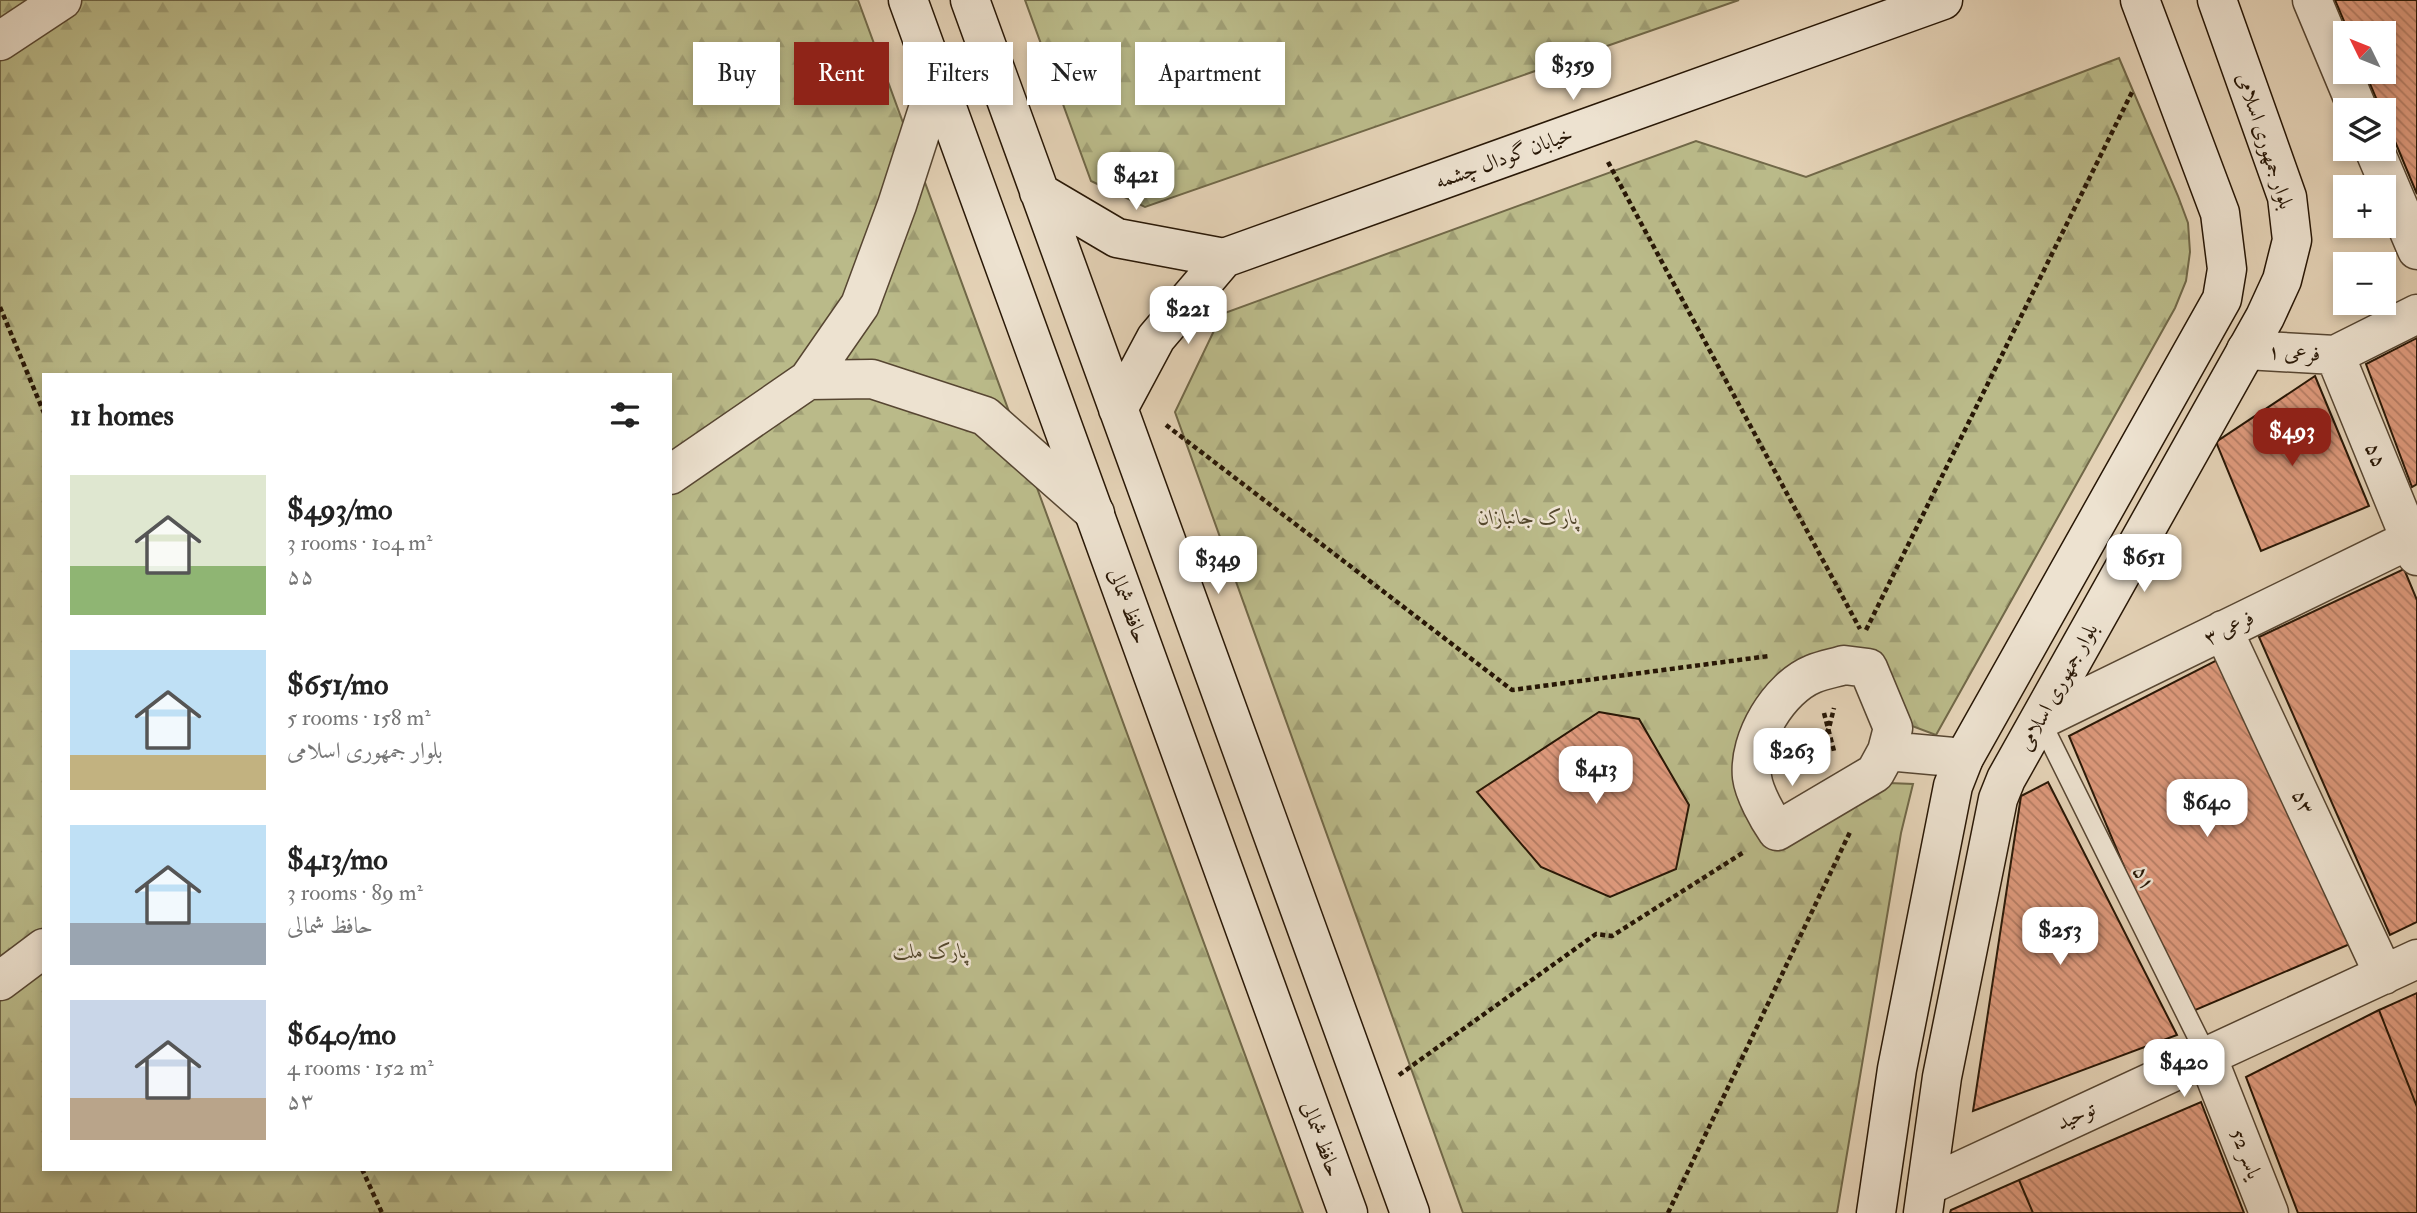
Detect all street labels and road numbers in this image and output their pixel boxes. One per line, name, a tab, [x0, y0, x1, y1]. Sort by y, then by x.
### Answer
street label: بلوار جمهوری اسلامی	[2230, 69, 2300, 213]
street label: خیابان گودال چشمه	[1432, 121, 1576, 195]
street label: فرعی ۱	[2267, 338, 2321, 368]
street label: ۵۵	[2359, 439, 2393, 471]
street label: حافظ شمالی	[1102, 565, 1154, 647]
street label: فرعی ۳	[2199, 604, 2259, 652]
street label: بلوار جمهوری اسلامی	[2012, 618, 2104, 756]
street label: ۵۳	[2286, 785, 2320, 819]
street label: ۵۱	[2126, 861, 2162, 895]
street label: توحید	[2052, 1095, 2101, 1137]
street label: حافظ شمالی	[1295, 1098, 1347, 1180]
street label: یاسر 52	[2224, 1125, 2268, 1184]

